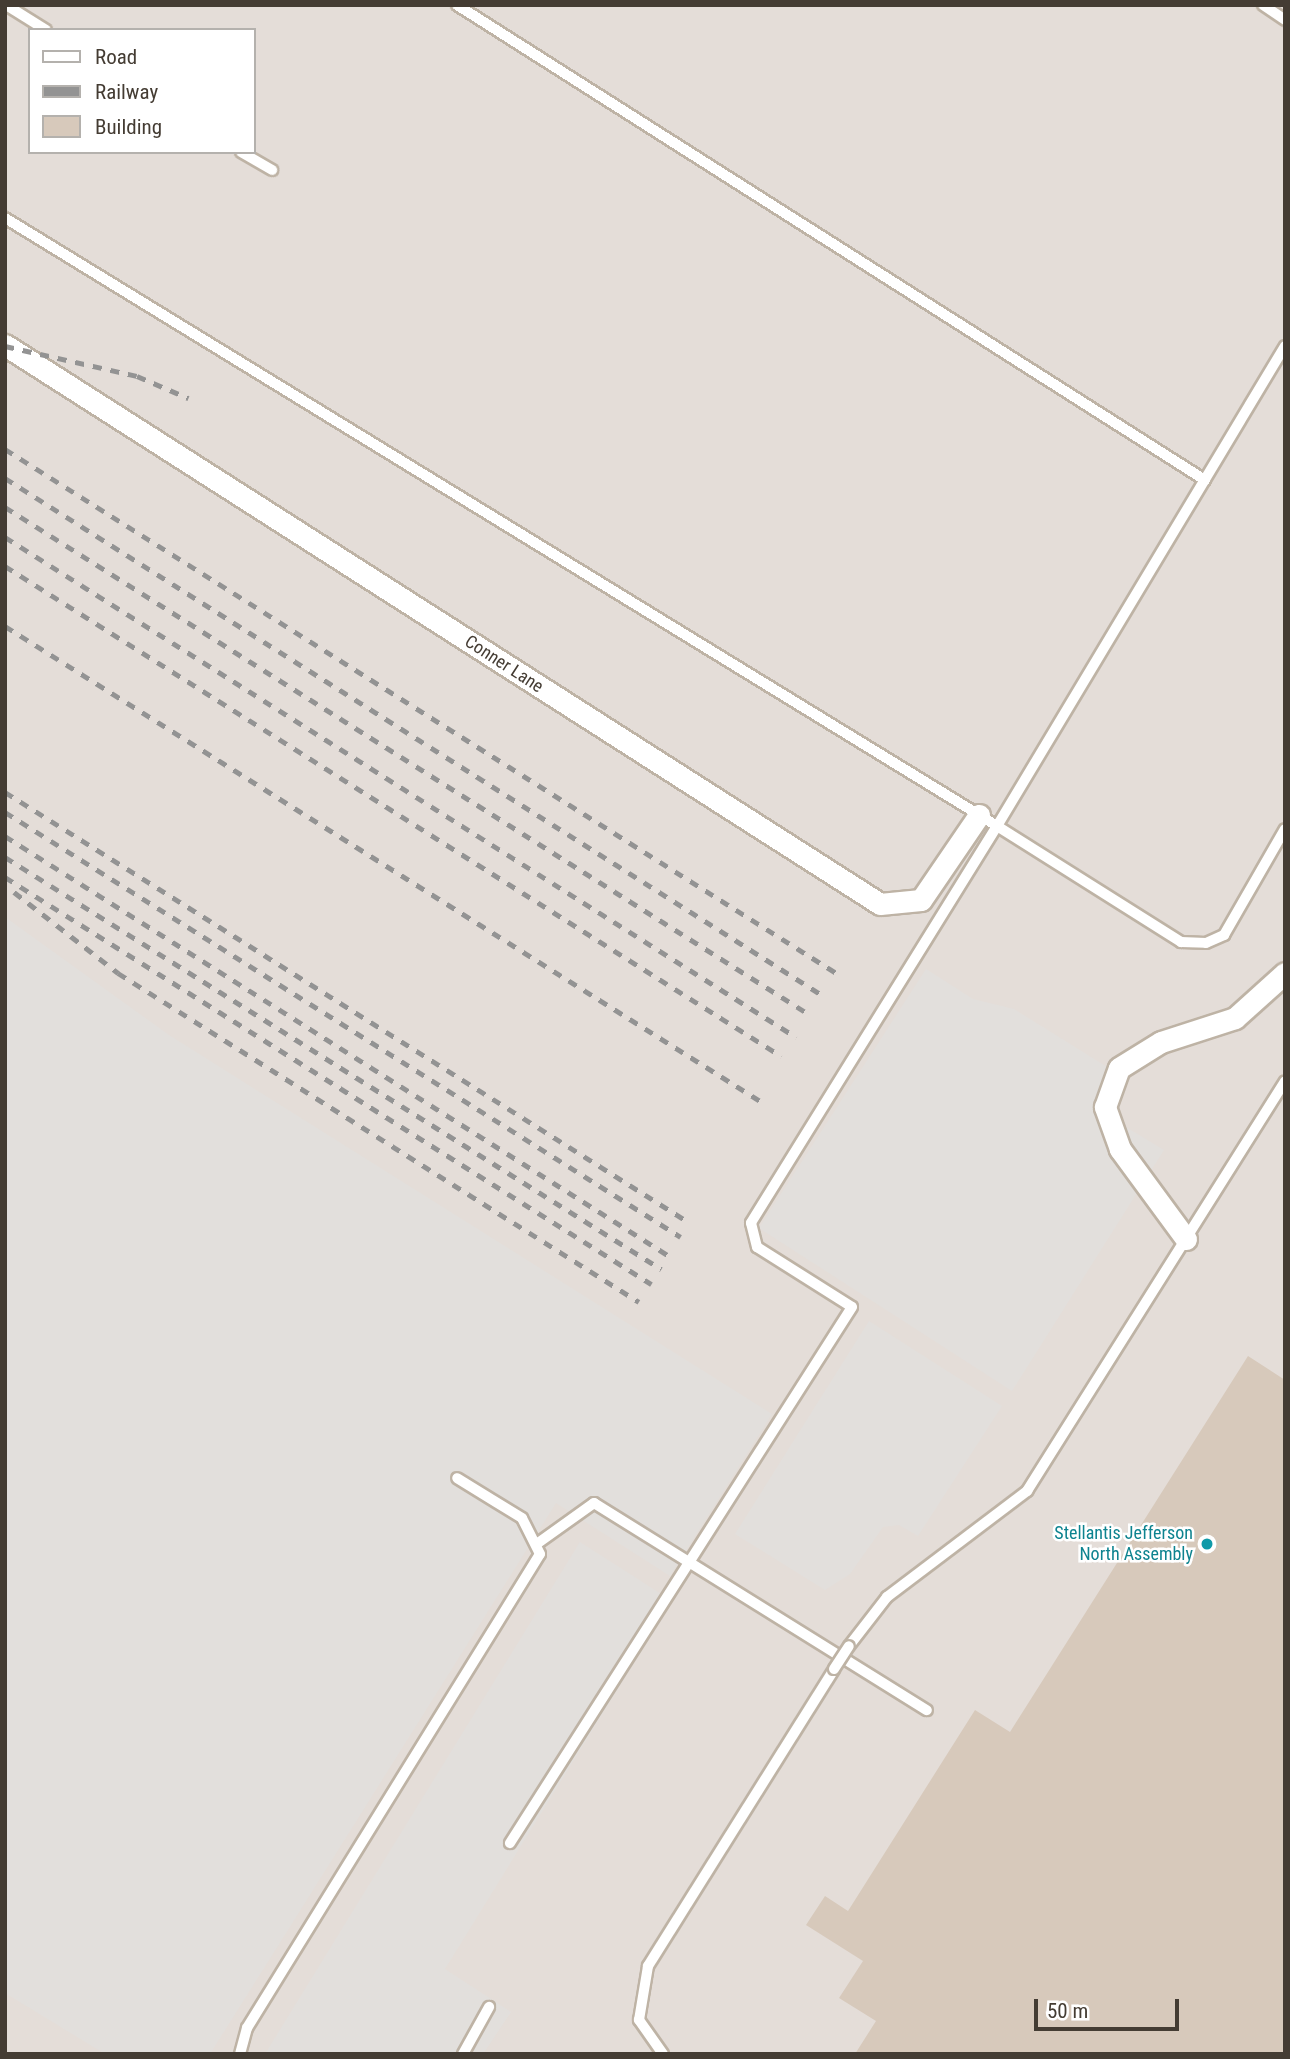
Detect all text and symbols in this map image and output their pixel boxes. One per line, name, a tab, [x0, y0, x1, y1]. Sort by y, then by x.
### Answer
legend	[28, 28, 256, 154]
text: Road	[95, 45, 137, 69]
text: Railway	[95, 80, 158, 104]
text: Building	[95, 115, 162, 139]
street label: Conner Lane	[461, 631, 547, 697]
place label: Stellantis Jefferson North Assembly	[1054, 1523, 1193, 1566]
marker: Stellantis Jefferson North Assembly	[1199, 1536, 1215, 1552]
scale bar	[1038, 1986, 1183, 2030]
text: 50 m	[1047, 1999, 1088, 2023]

